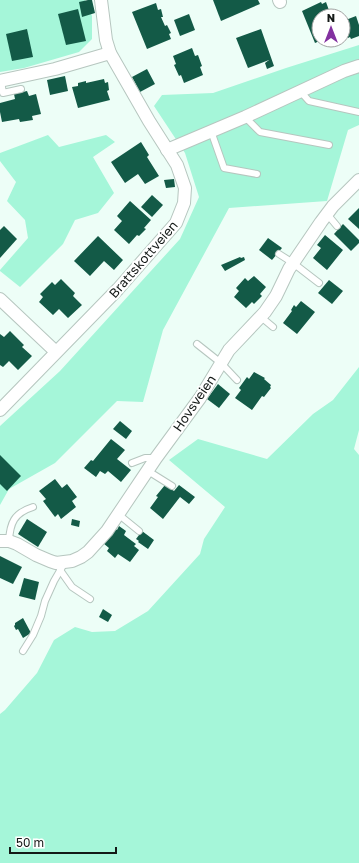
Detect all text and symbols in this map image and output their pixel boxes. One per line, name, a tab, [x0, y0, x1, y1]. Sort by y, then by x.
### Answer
north arrow	[311, 8, 351, 48]
text: N	[327, 11, 335, 24]
street label: Brattskottveien	[105, 217, 181, 301]
street label: Hovsveien	[169, 372, 219, 434]
scale bar	[10, 829, 116, 855]
text: 50 m	[16, 835, 44, 850]

